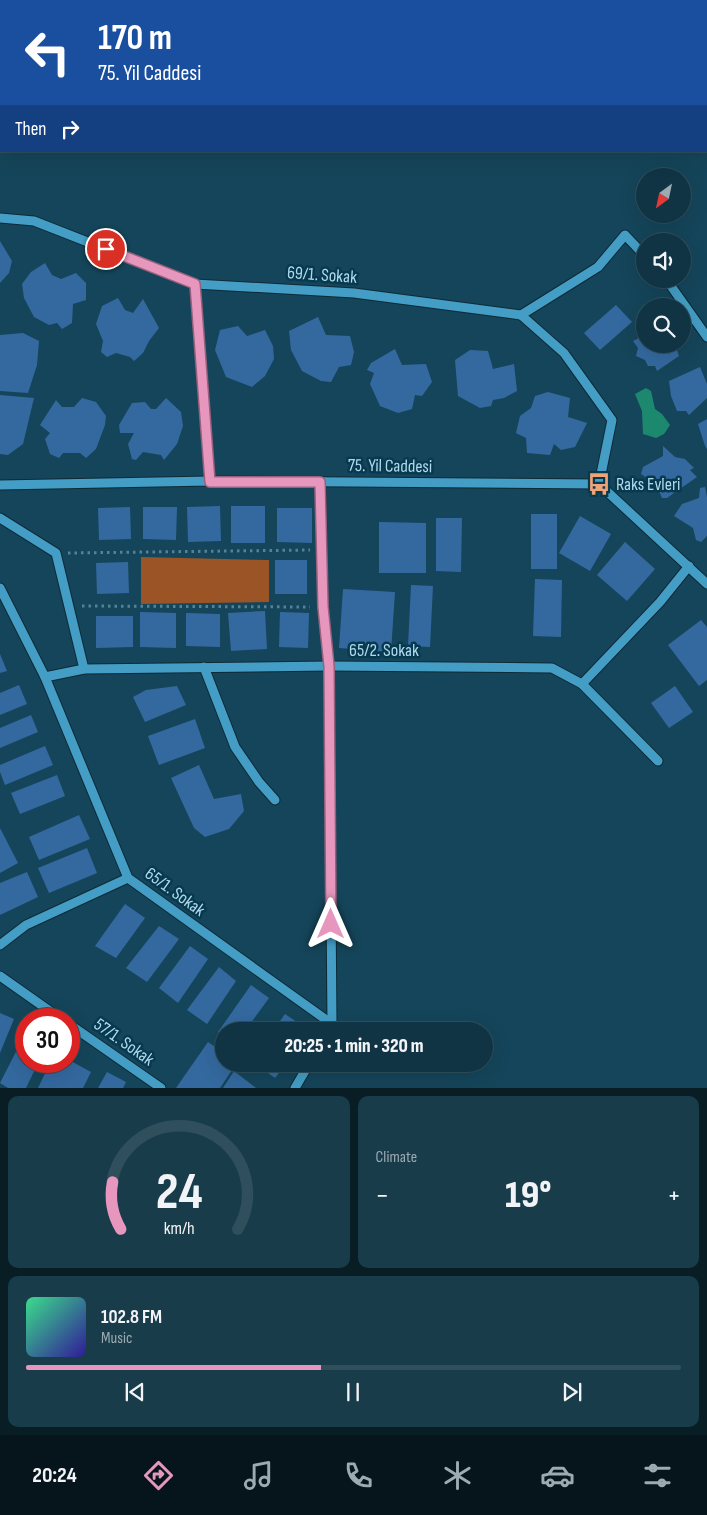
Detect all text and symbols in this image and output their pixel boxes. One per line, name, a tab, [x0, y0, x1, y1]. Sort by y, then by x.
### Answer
text: 170 m	[98, 17, 172, 60]
icon: left	[15, 20, 80, 85]
text: 75. Yil Caddesi	[98, 60, 201, 87]
icon: right	[56, 115, 84, 143]
text: Then	[15, 118, 46, 141]
north arrow	[636, 168, 691, 222]
map controls	[636, 168, 691, 353]
pin	[85, 228, 127, 270]
button: sound	[636, 233, 691, 288]
icon: arrive	[92, 235, 120, 263]
street label: 69/1. Sokak	[286, 262, 358, 288]
button: search	[636, 298, 691, 353]
street label: 75. Yil Caddesi	[348, 455, 432, 477]
bus stop icon: Raks Evleri	[586, 471, 612, 497]
place label: Raks Evleri	[616, 474, 680, 495]
street label: 65/2. Sokak	[349, 640, 419, 661]
street label: 65/1. Sokak	[141, 863, 209, 921]
position arrow	[304, 897, 356, 949]
speed limit sign: 30	[15, 1008, 80, 1073]
street label: 57/1. Sokak	[90, 1014, 158, 1070]
text: 20:25 · 1 min · 320 m	[284, 1035, 424, 1058]
text: Climate	[376, 1148, 417, 1167]
text: 24	[155, 1161, 202, 1224]
text: 19°	[505, 1173, 551, 1218]
text: −	[376, 1179, 389, 1212]
text: +	[667, 1179, 681, 1212]
text: km/h	[163, 1218, 194, 1239]
text: 102.8 FM	[101, 1306, 162, 1329]
text: Music	[101, 1329, 132, 1348]
icon: previous	[121, 1378, 149, 1406]
icon: pause	[339, 1378, 367, 1406]
icon: next	[558, 1378, 586, 1406]
icon: directions	[141, 1458, 176, 1493]
icon: music	[241, 1458, 276, 1493]
icon: phone	[341, 1458, 376, 1493]
icon: climate	[440, 1458, 475, 1493]
icon: car	[540, 1458, 575, 1493]
icon: filters	[640, 1458, 675, 1493]
text: 20:24	[32, 1462, 77, 1489]

